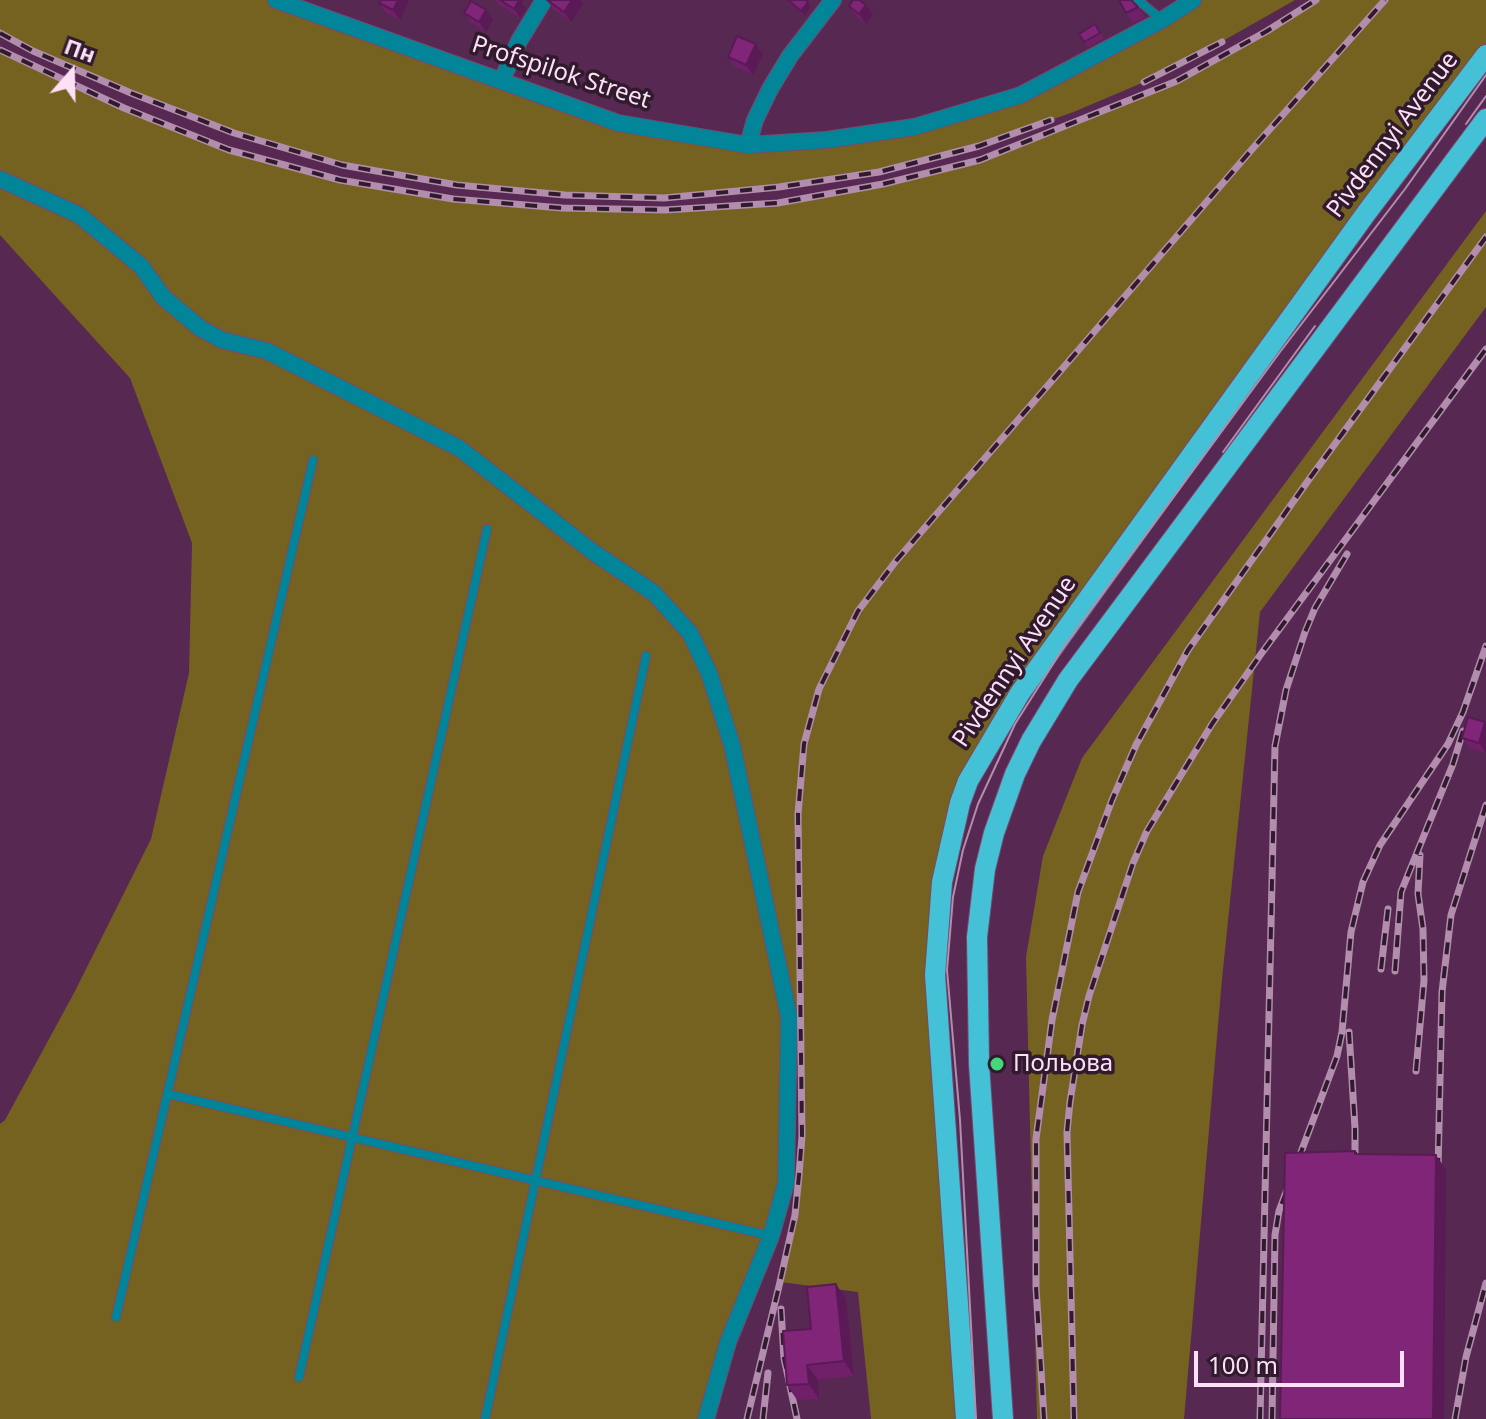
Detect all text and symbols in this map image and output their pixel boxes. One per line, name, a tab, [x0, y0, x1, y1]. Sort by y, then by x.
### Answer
text: Пн	[60, 30, 100, 69]
street label: Profspilok Street	[468, 31, 654, 115]
north arrow	[32, 32, 112, 112]
street label: Pivdennyi Avenue	[1321, 47, 1465, 223]
street label: Pivdennyi Avenue	[947, 571, 1083, 753]
place label: Польова	[1013, 1050, 1113, 1078]
marker: Польова	[988, 1055, 1006, 1073]
scale bar	[1198, 1335, 1408, 1385]
text: 100 m	[1208, 1348, 1278, 1381]

